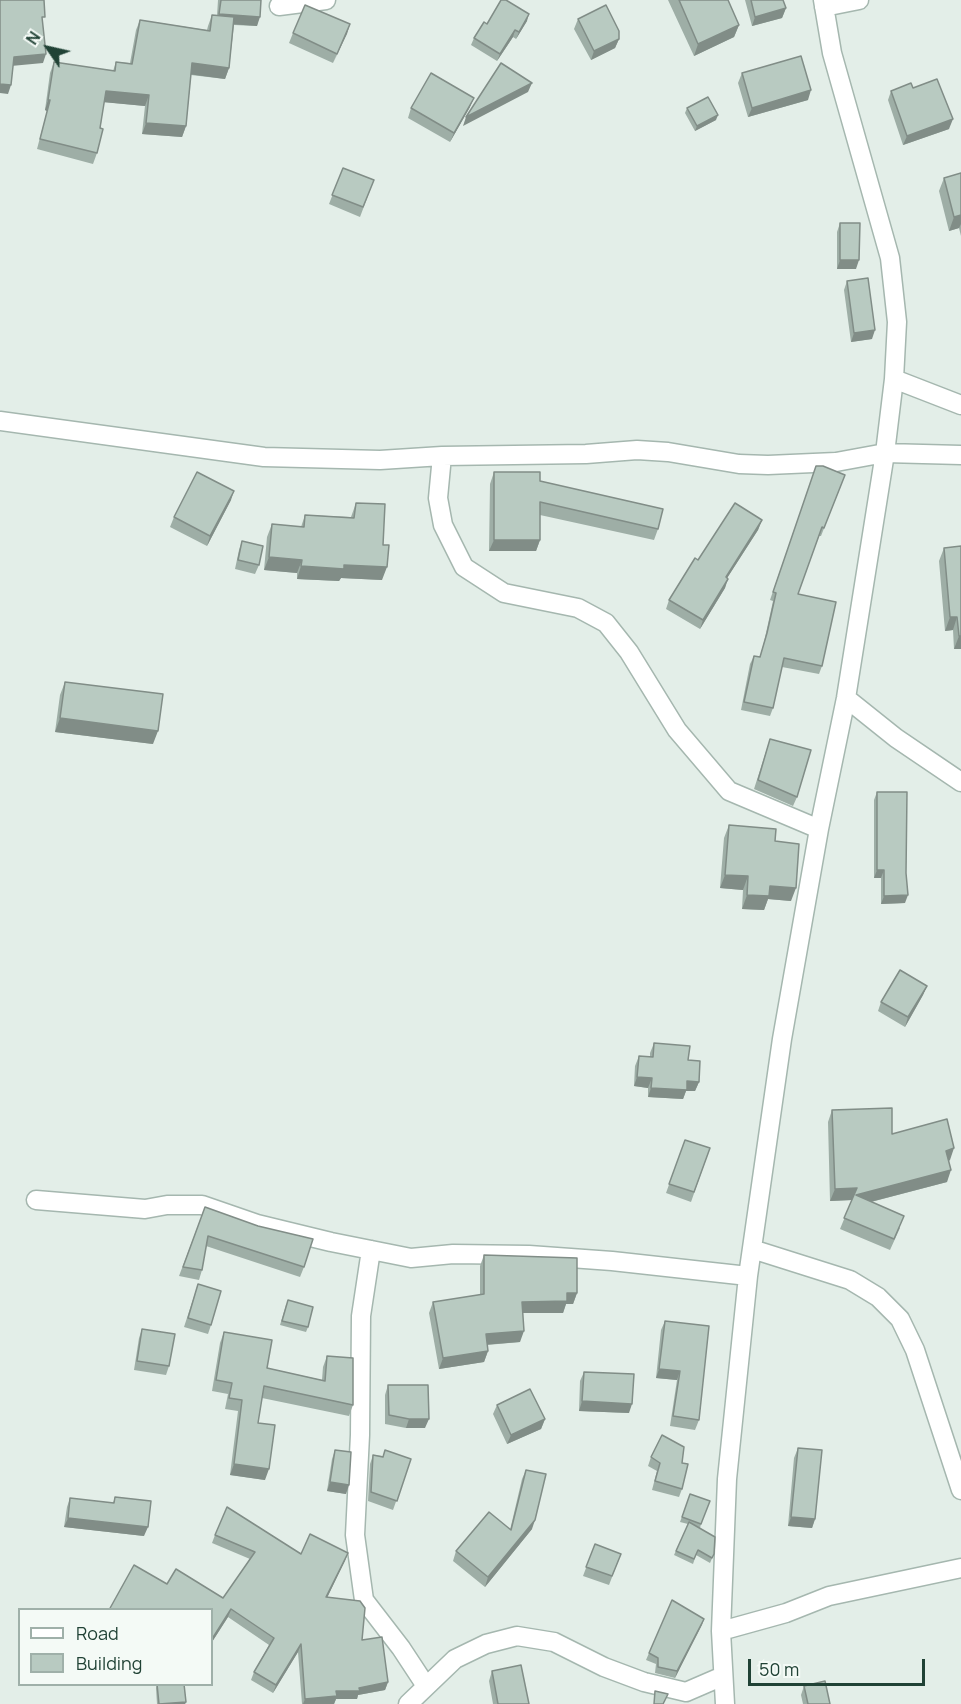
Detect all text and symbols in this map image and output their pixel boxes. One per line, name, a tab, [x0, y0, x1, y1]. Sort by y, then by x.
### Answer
north arrow	[18, 18, 78, 78]
text: N	[21, 27, 45, 49]
legend	[18, 1608, 213, 1686]
text: Road	[76, 1621, 119, 1645]
scale bar	[751, 1647, 928, 1685]
text: Building	[76, 1651, 142, 1675]
text: 50 m	[759, 1657, 799, 1681]

